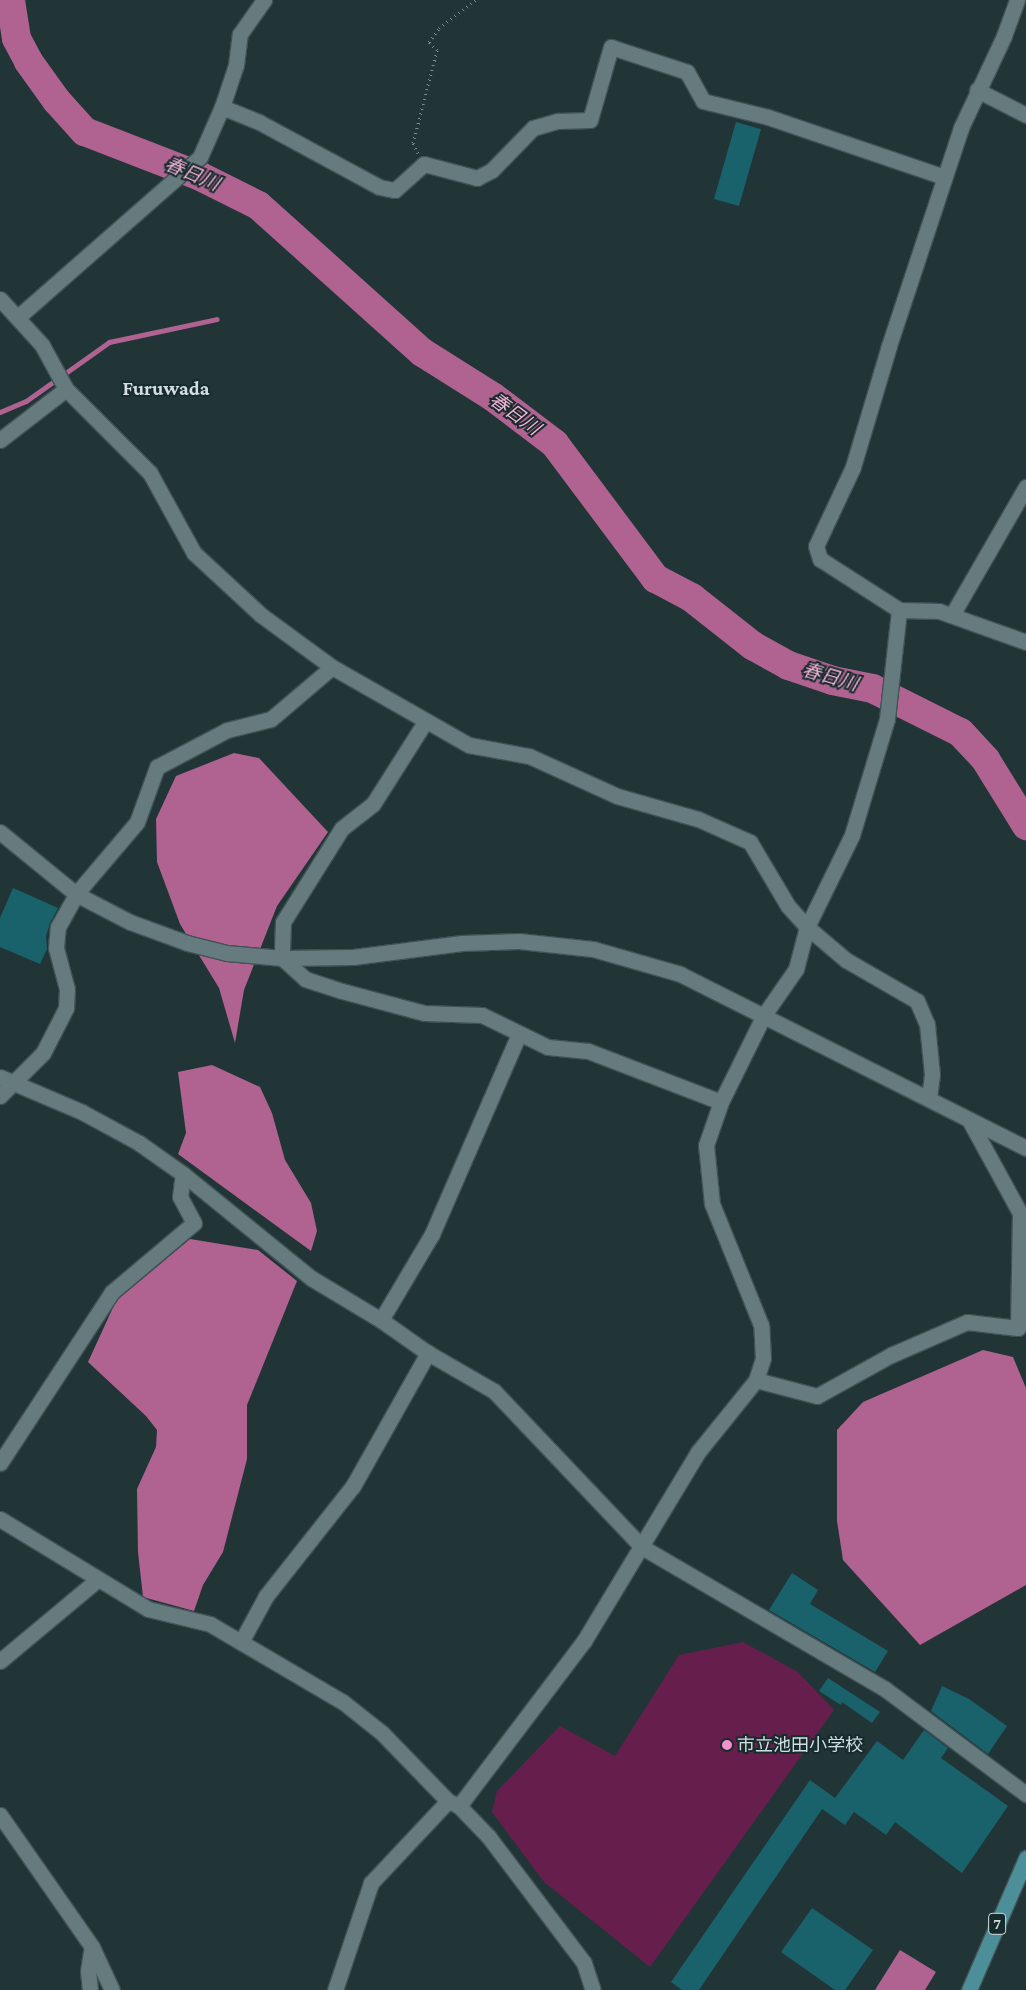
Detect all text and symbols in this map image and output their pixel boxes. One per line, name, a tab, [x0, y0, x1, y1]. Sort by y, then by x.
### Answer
water label: 春日川	[161, 152, 223, 196]
district label: Furuwada	[123, 376, 209, 400]
water label: 春日川	[485, 388, 545, 440]
water label: 春日川	[799, 658, 861, 696]
place label: 市立池田小学校	[737, 1734, 863, 1756]
marker: 市立池田小学校	[721, 1739, 733, 1751]
road number: 7	[987, 1910, 1007, 1938]

